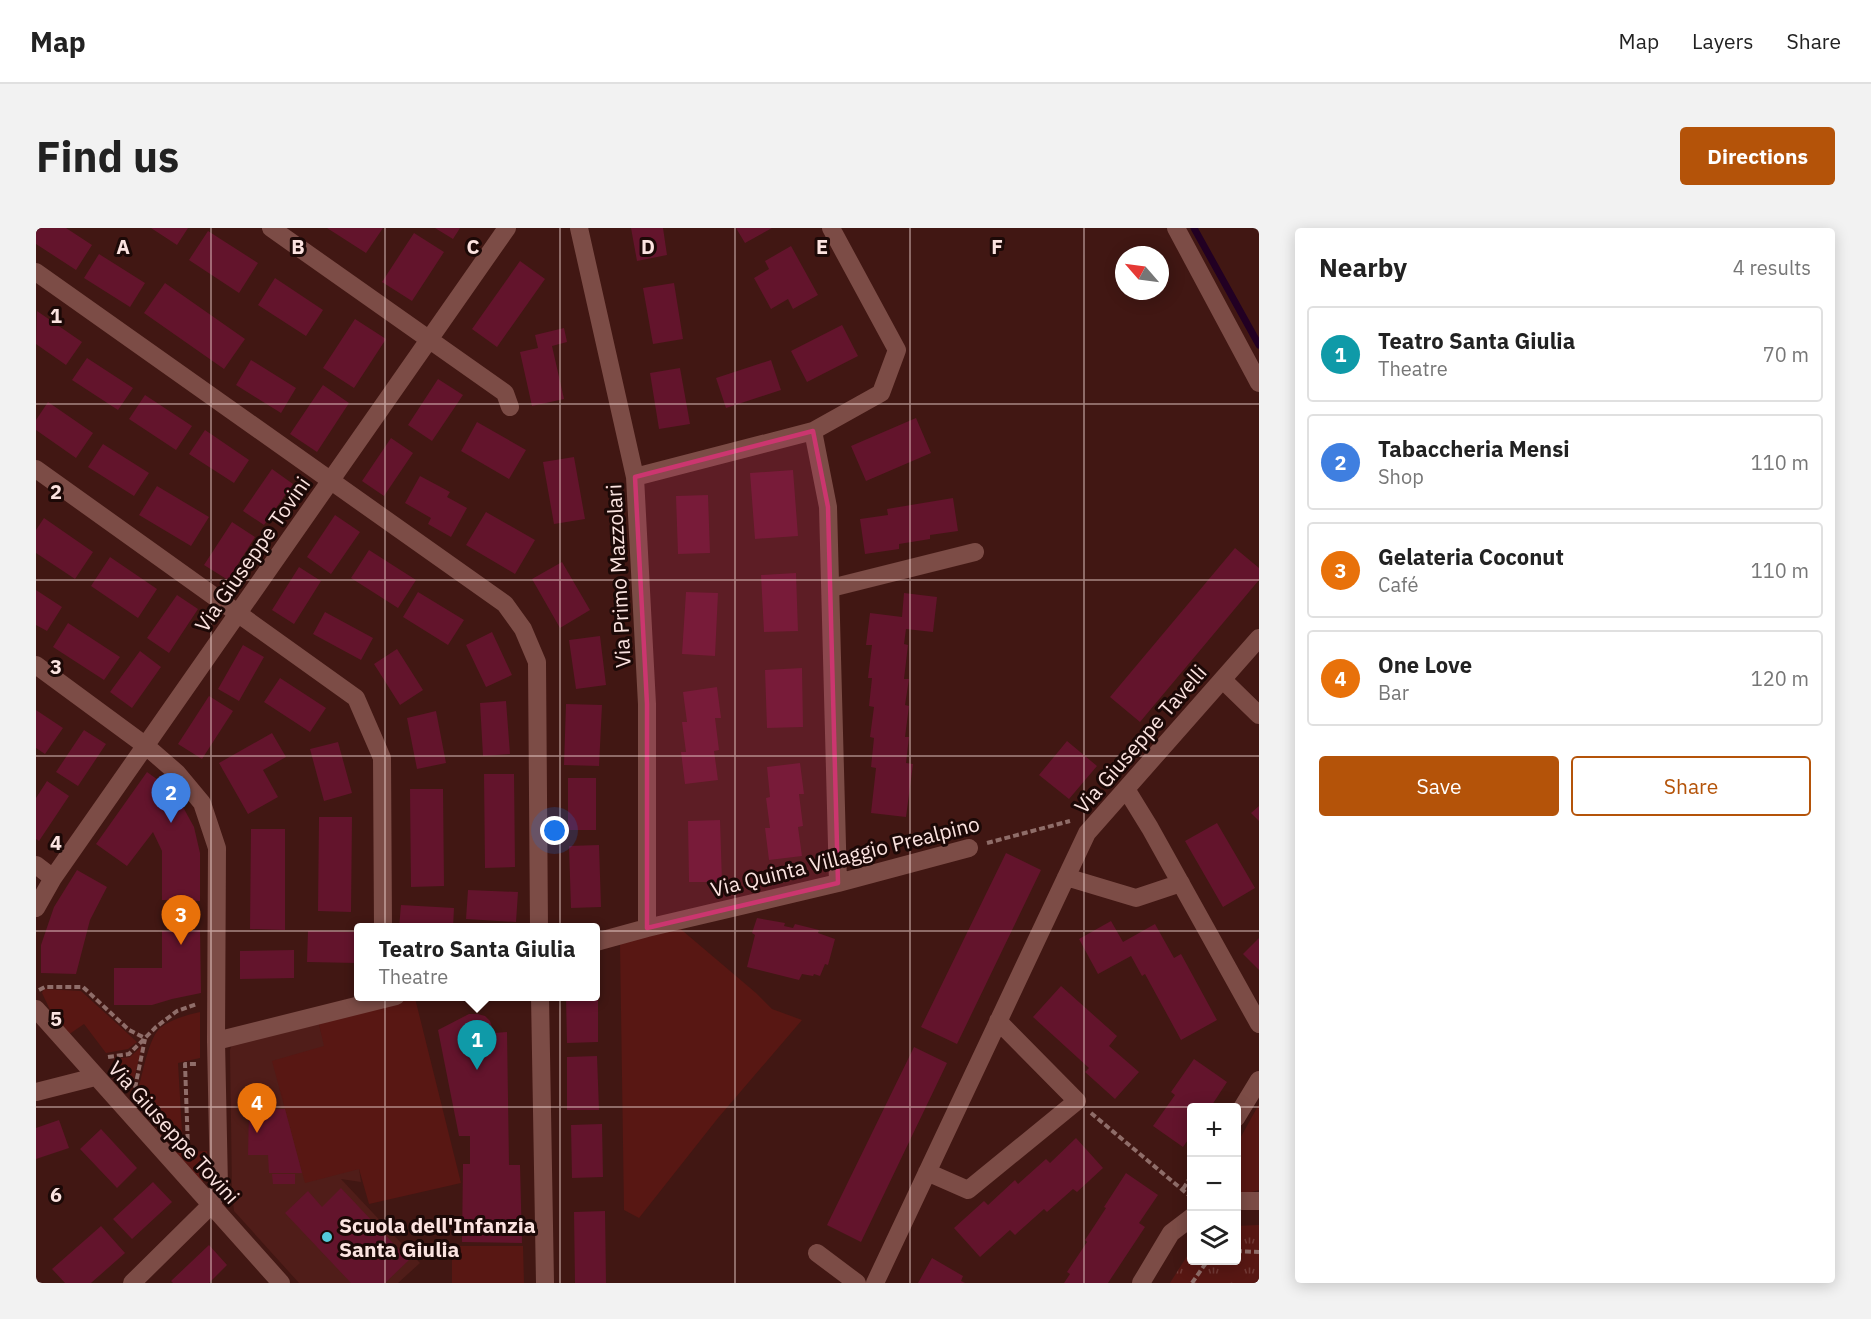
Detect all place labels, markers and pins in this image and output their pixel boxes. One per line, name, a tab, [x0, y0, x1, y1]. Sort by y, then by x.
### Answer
pin: 2	[152, 774, 190, 823]
pin: 3	[162, 896, 200, 945]
pin: 1	[458, 1020, 496, 1070]
pin: 4	[238, 1084, 276, 1133]
place label: Scuola dell'Infanzia Santa Giulia	[339, 1211, 536, 1263]
marker: Scuola dell'Infanzia Santa Giulia	[320, 1230, 334, 1244]

